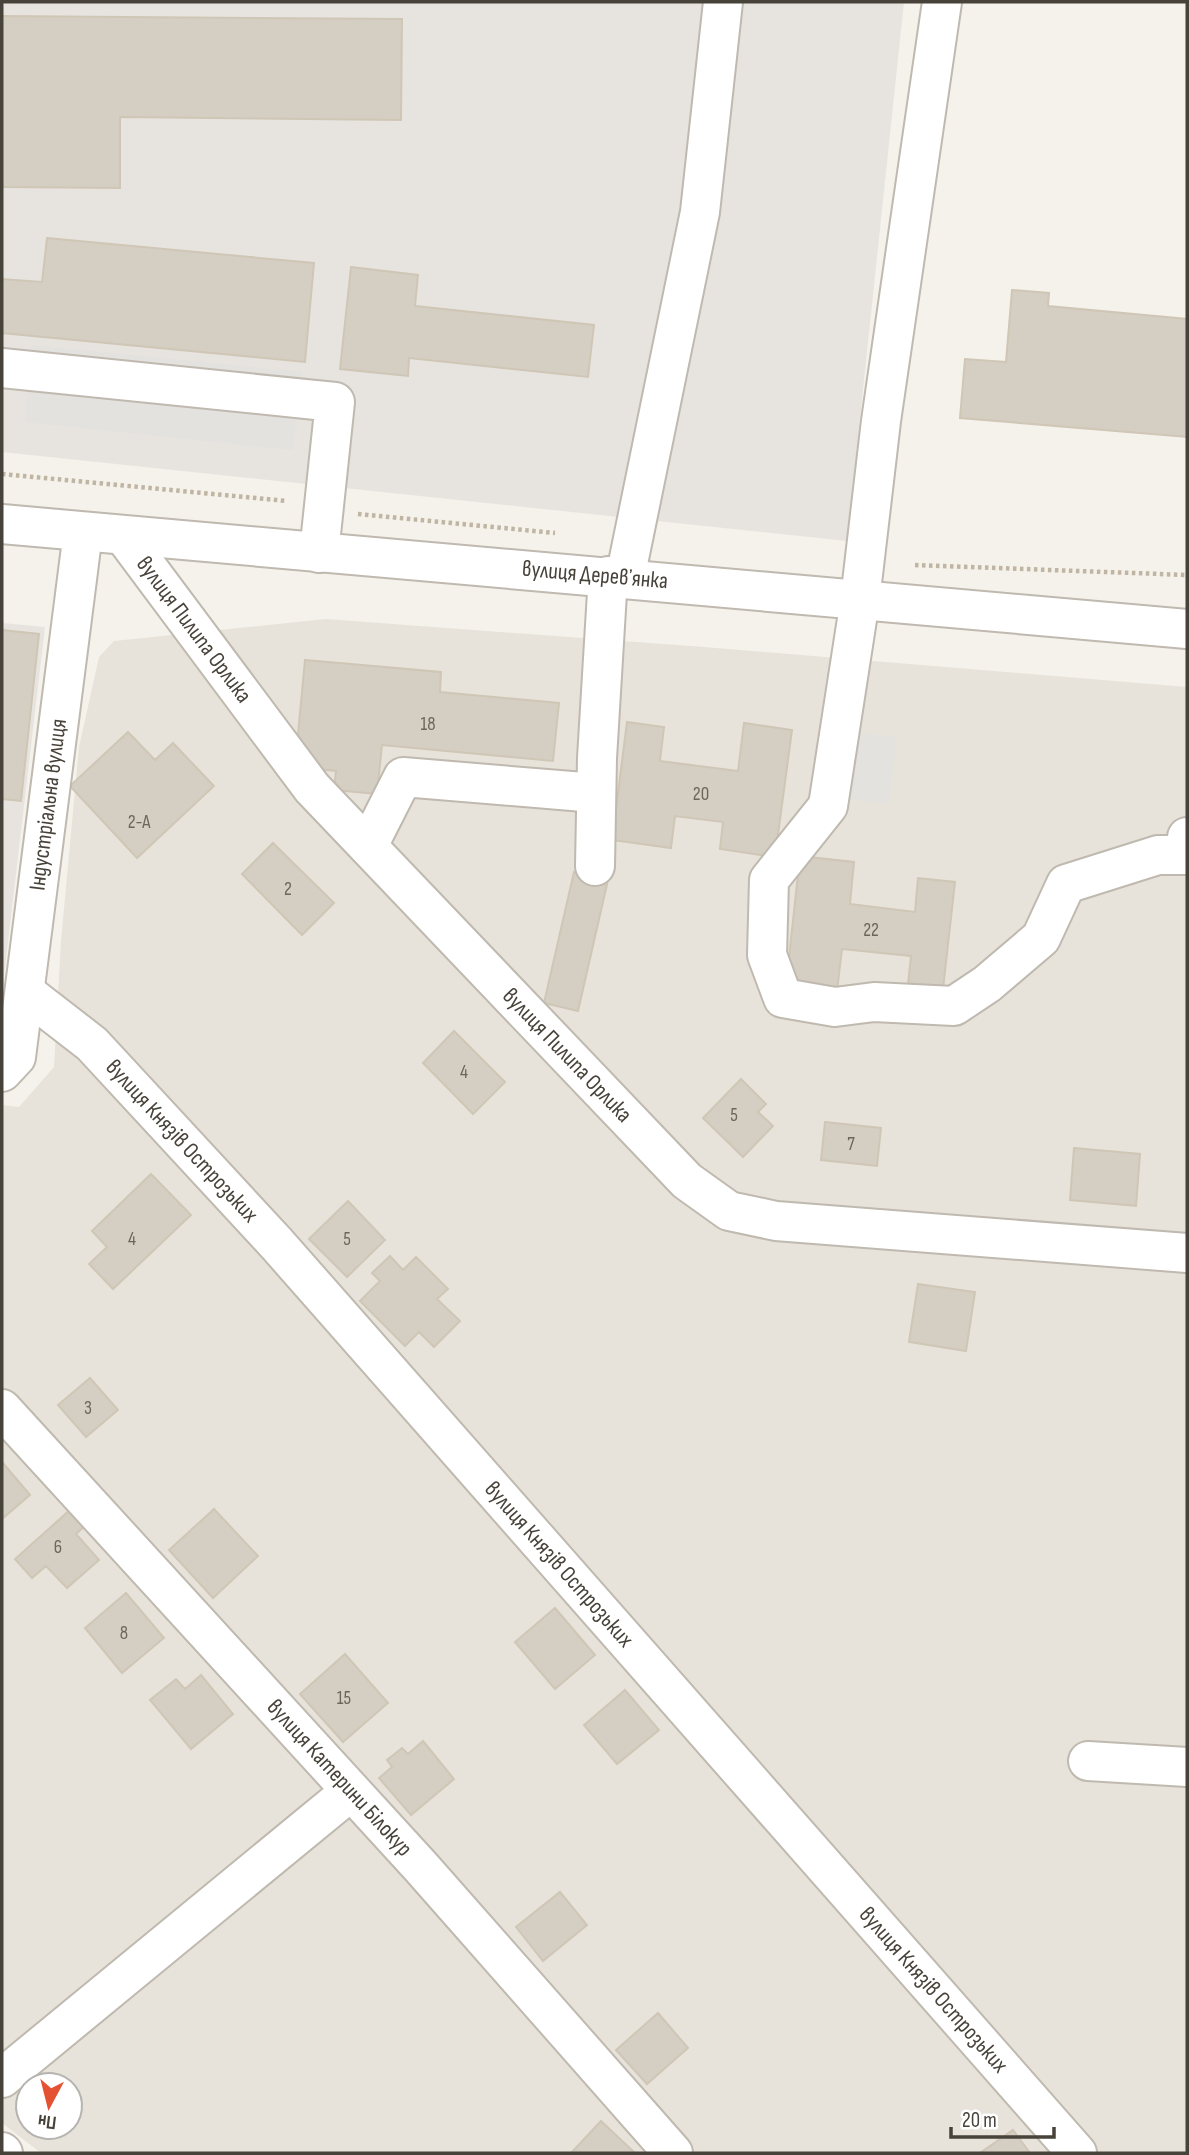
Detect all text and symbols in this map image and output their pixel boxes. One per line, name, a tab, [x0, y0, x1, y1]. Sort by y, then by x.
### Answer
street label: вулиця Пилипа Орлика	[130, 551, 258, 709]
street label: вулиця Деревʼянка	[521, 555, 669, 595]
house number: 18	[421, 713, 435, 736]
street label: Індустріальна вулиця	[23, 717, 73, 892]
house number: 20	[693, 783, 709, 806]
house number: 2-А	[128, 811, 151, 834]
house number: 2	[284, 878, 292, 901]
house number: 22	[863, 919, 879, 942]
street label: вулиця Пилипа Орлика	[496, 982, 638, 1129]
street label: вулиця Князів Острозьких	[100, 1054, 264, 1229]
house number: 4	[460, 1061, 468, 1084]
house number: 5	[730, 1104, 738, 1127]
house number: 7	[847, 1133, 855, 1156]
house number: 4	[128, 1228, 136, 1251]
house number: 5	[343, 1228, 351, 1251]
house number: 3	[84, 1397, 92, 1420]
street label: вулиця Князів Острозьких	[478, 1476, 640, 1653]
house number: 6	[54, 1536, 62, 1559]
house number: 8	[120, 1622, 128, 1645]
house number: 15	[337, 1687, 351, 1710]
street label: вулиця Катерини Білокур	[261, 1694, 418, 1862]
street label: вулиця Князів Острозьких	[853, 1901, 1014, 2079]
north arrow	[14, 2071, 84, 2141]
scale bar	[951, 2096, 1054, 2140]
text: 20 m	[962, 2108, 997, 2133]
text: Пн	[37, 2109, 58, 2134]

